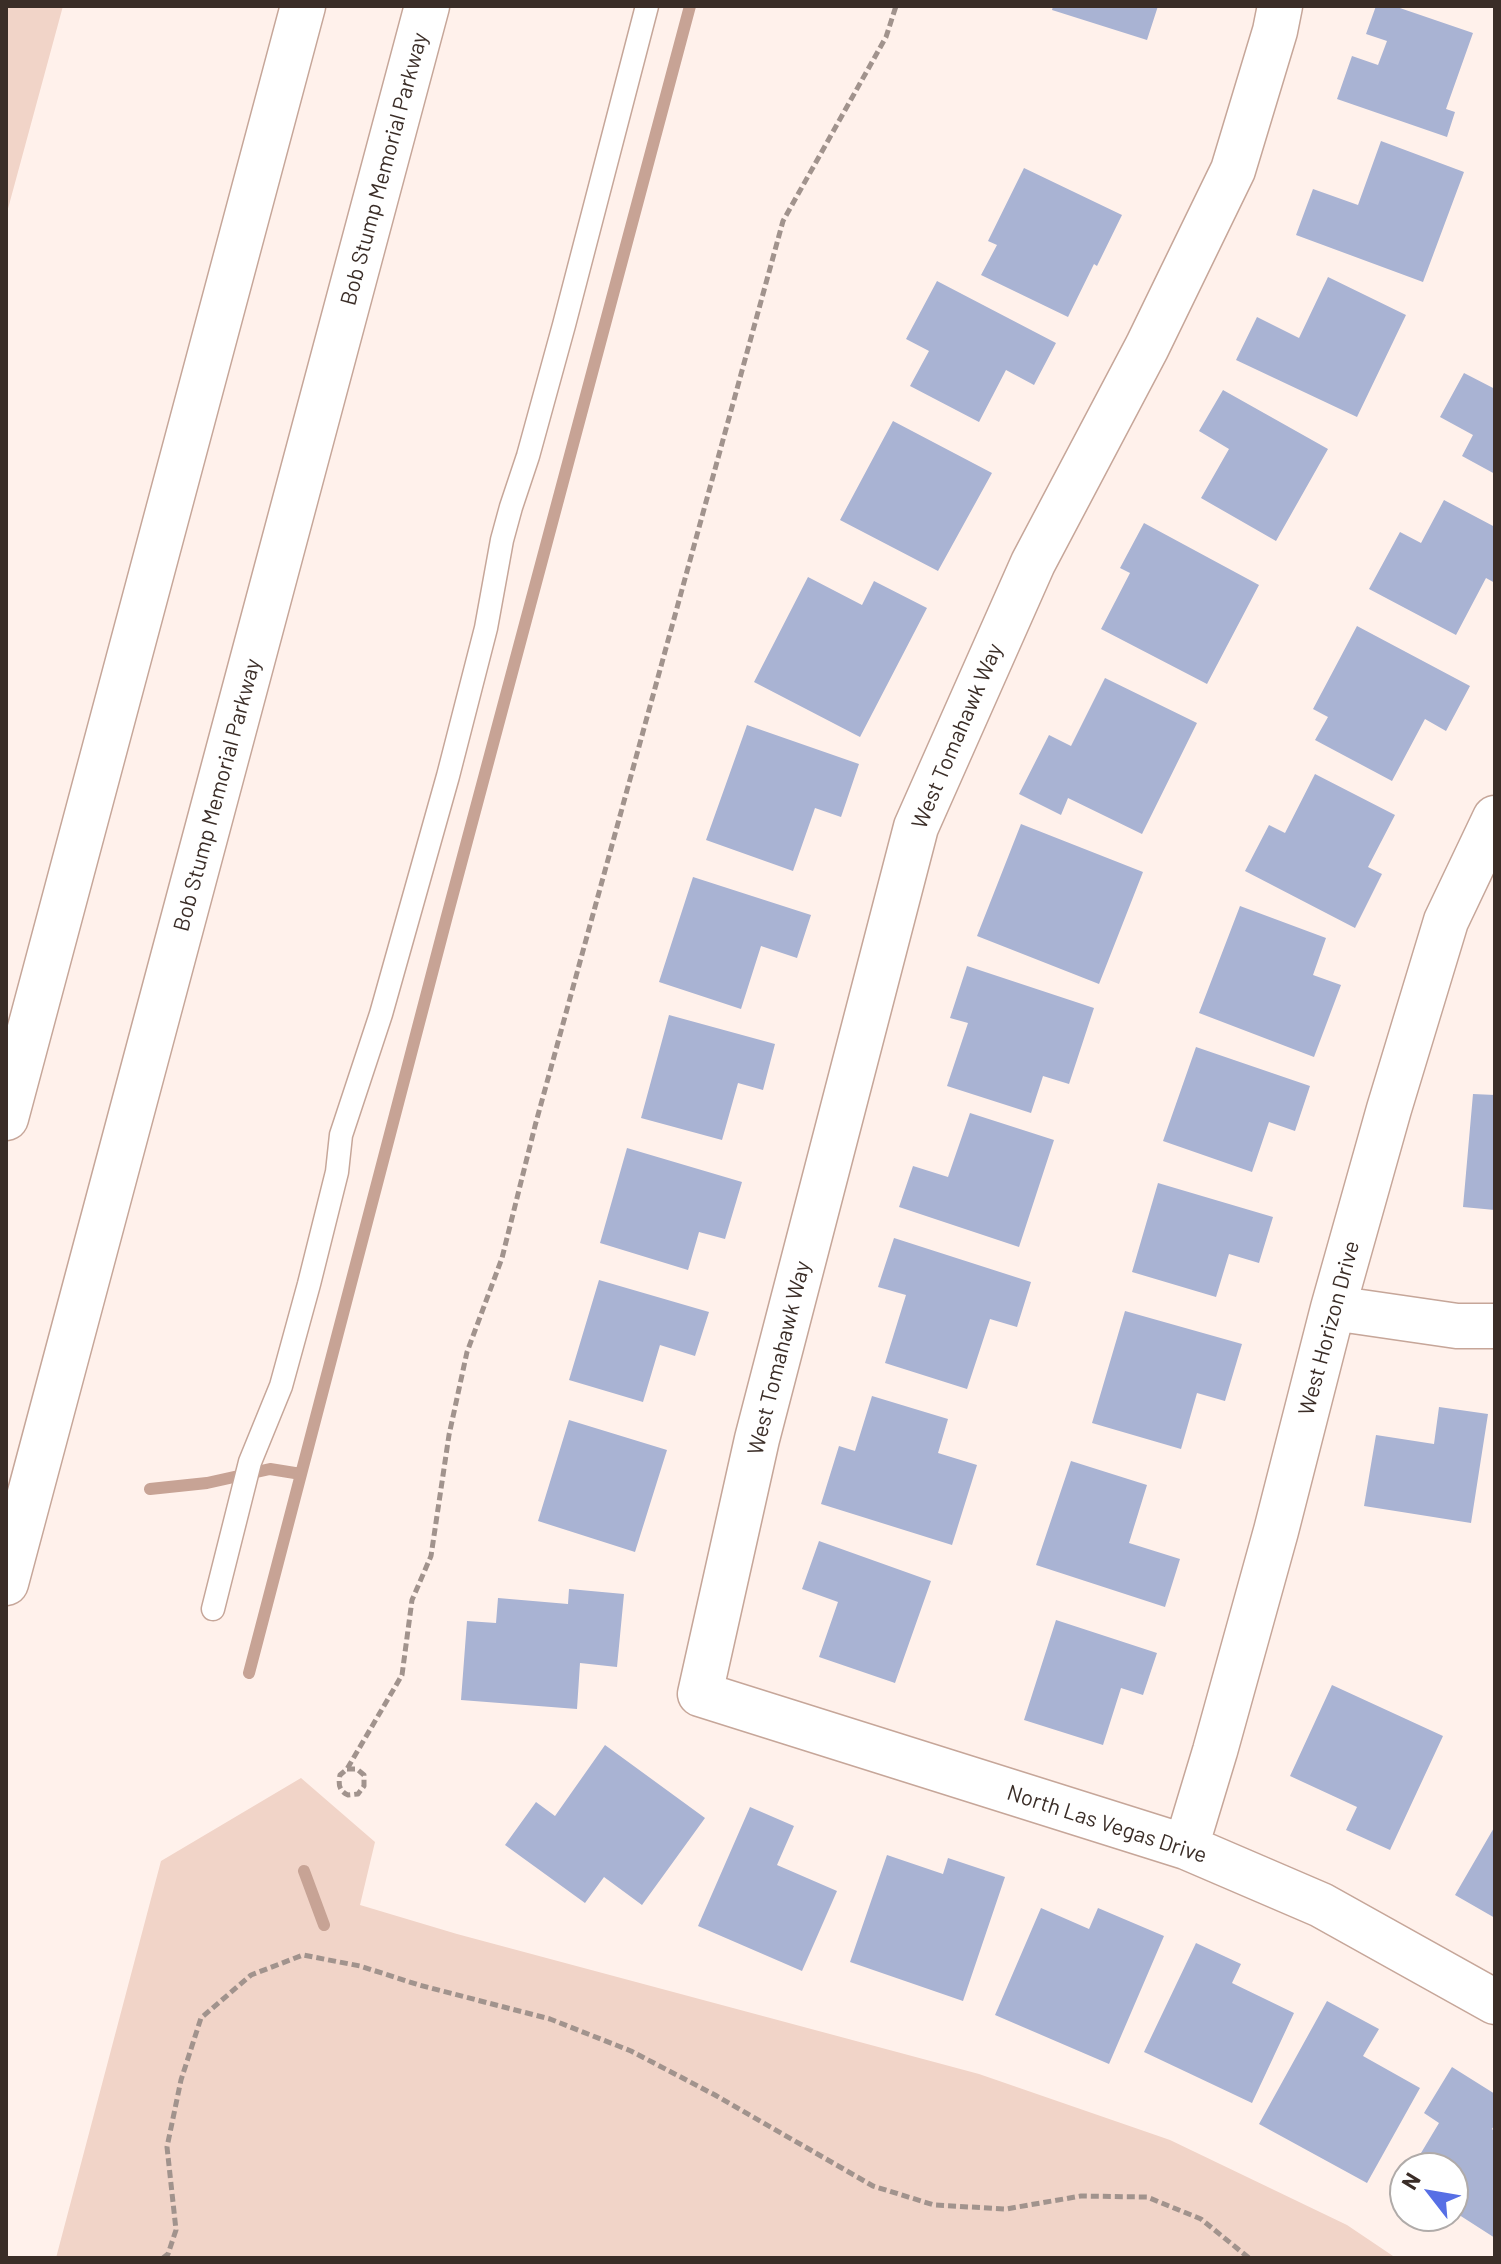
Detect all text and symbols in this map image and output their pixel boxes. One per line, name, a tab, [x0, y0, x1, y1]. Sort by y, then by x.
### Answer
street label: Bob Stump Memorial Parkway	[335, 30, 433, 308]
street label: West Tomahawk Way	[906, 639, 1008, 833]
street label: Bob Stump Memorial Parkway	[168, 656, 266, 934]
street label: West Horizon Drive	[1293, 1238, 1365, 1418]
street label: West Tomahawk Way	[742, 1258, 816, 1458]
street label: North Las Vegas Drive	[1004, 1779, 1210, 1869]
north arrow	[1389, 2152, 1469, 2232]
text: N	[1395, 2168, 1425, 2194]

